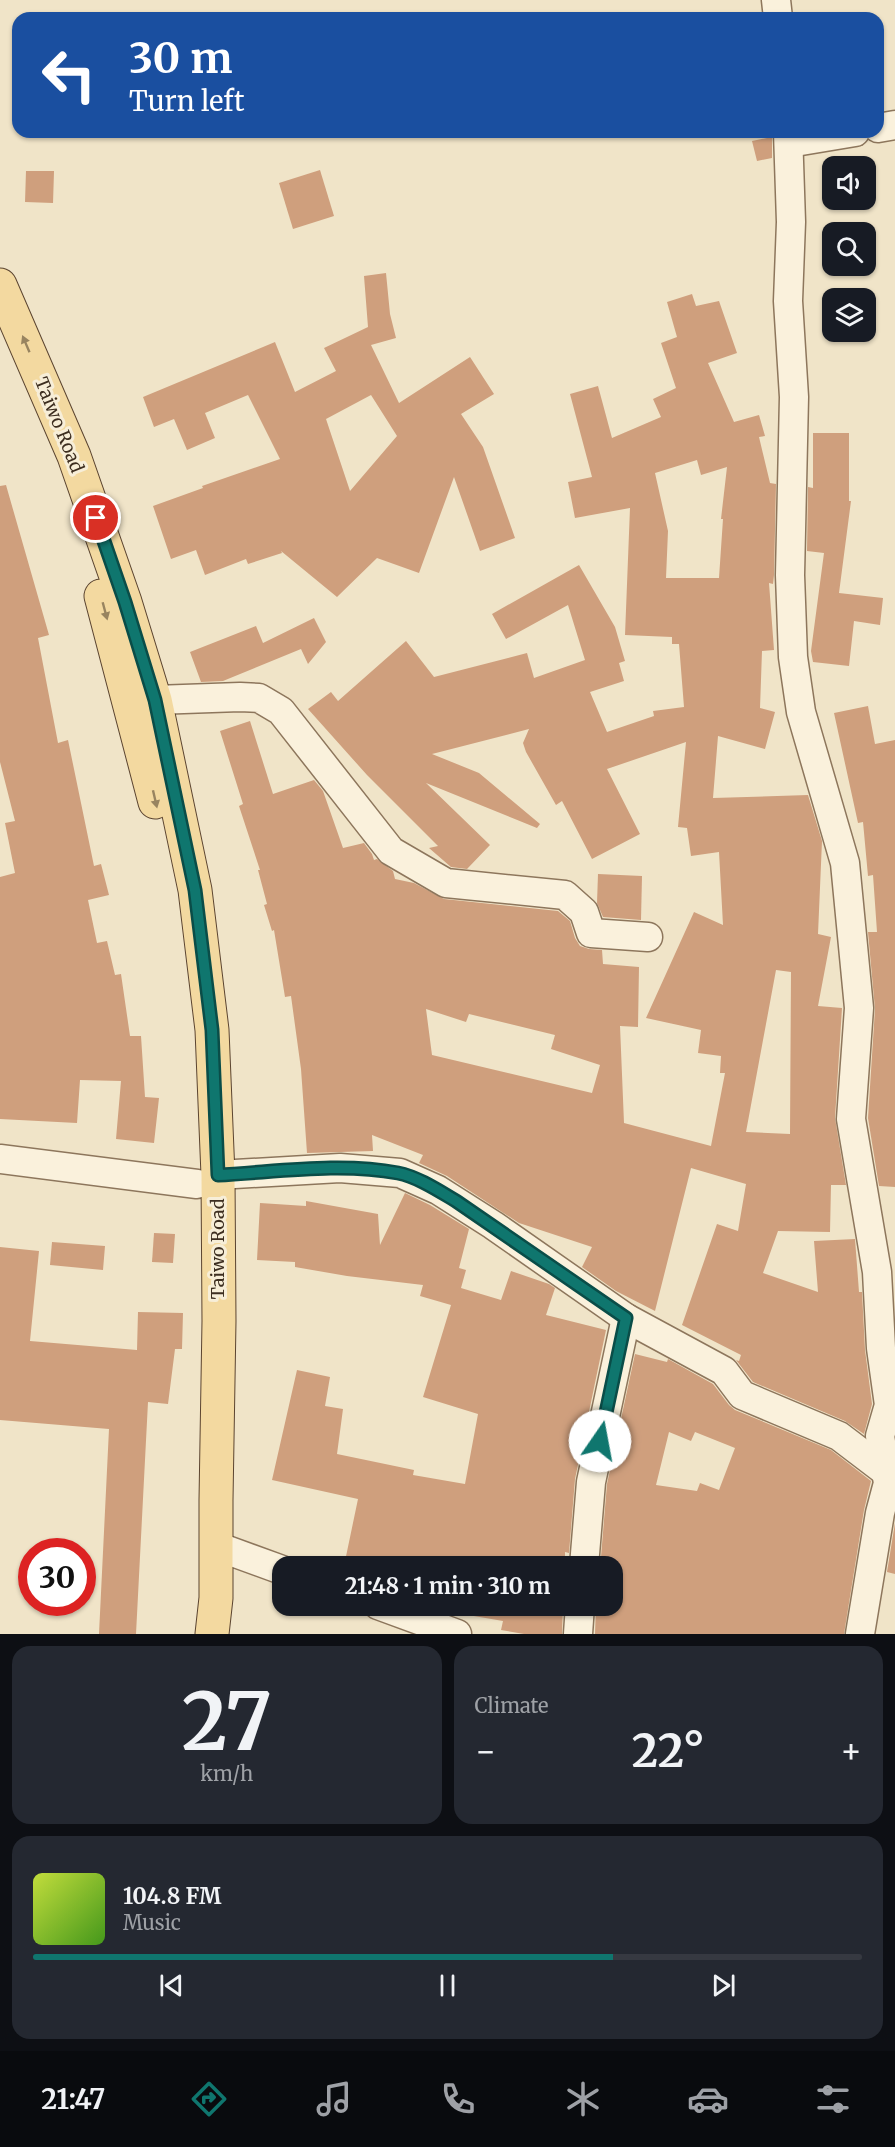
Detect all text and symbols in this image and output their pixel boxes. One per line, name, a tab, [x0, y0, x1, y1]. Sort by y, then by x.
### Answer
text: 30 m	[129, 32, 233, 84]
icon: left	[30, 36, 108, 114]
text: Turn left	[129, 84, 244, 118]
map controls	[822, 156, 876, 342]
button: sound	[822, 156, 876, 210]
button: search	[822, 222, 876, 276]
button: layers	[822, 288, 876, 342]
one-way arrow	[21, 336, 30, 353]
street label: Taiwo Road	[30, 374, 89, 476]
pin	[70, 492, 121, 543]
icon: arrive	[79, 501, 112, 534]
one-way arrow	[101, 602, 110, 620]
one-way arrow	[150, 790, 160, 808]
street label: Taiwo Road	[206, 1198, 229, 1300]
position arrow	[568, 1409, 632, 1473]
speed limit sign: 30	[18, 1538, 96, 1616]
text: 21:48 · 1 min · 310 m	[345, 1572, 550, 1600]
text: 27	[182, 1673, 272, 1771]
text: Climate	[475, 1693, 549, 1718]
text: 22°	[632, 1723, 705, 1779]
text: −	[475, 1731, 497, 1772]
text: +	[840, 1731, 862, 1772]
text: km/h	[200, 1761, 253, 1786]
text: 104.8 FM	[123, 1882, 221, 1910]
text: Music	[123, 1910, 181, 1935]
icon: previous	[155, 1969, 188, 2002]
icon: pause	[431, 1969, 464, 2002]
icon: next	[707, 1969, 740, 2002]
icon: directions	[188, 2078, 230, 2120]
icon: music	[313, 2078, 355, 2120]
icon: phone	[437, 2078, 479, 2120]
icon: climate	[562, 2078, 604, 2120]
icon: car	[687, 2078, 729, 2120]
icon: filters	[812, 2078, 854, 2120]
text: 21:47	[41, 2082, 105, 2116]

